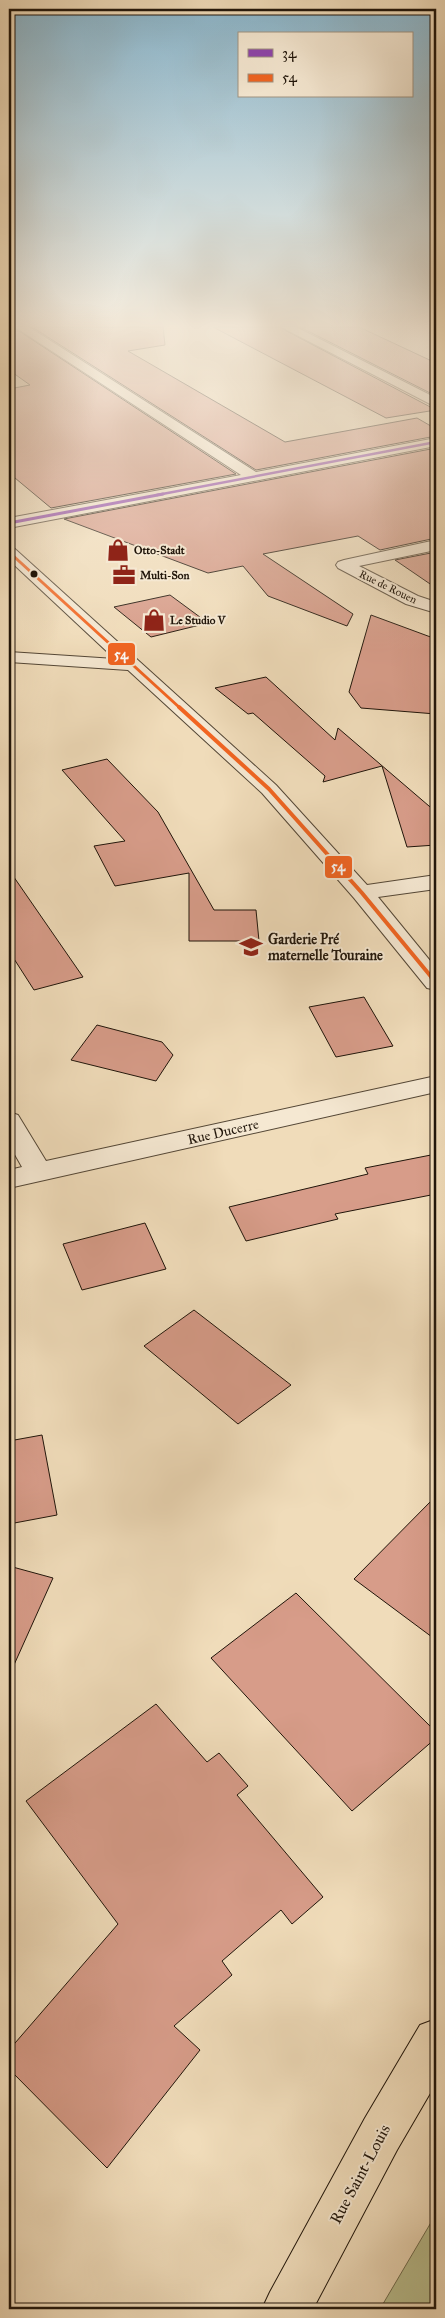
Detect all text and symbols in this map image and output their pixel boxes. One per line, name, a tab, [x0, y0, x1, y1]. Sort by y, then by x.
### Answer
legend	[238, 32, 412, 98]
text: 34	[282, 44, 297, 62]
text: 54	[282, 68, 298, 86]
shop icon: Otto-Stadt	[105, 537, 131, 563]
place label: Otto-Stadt	[134, 544, 185, 557]
office icon: Multi-Son	[111, 562, 137, 588]
street label: Rue de Rouen	[357, 567, 419, 607]
unlabelled marker	[29, 569, 39, 579]
place label: Multi-Son	[140, 569, 189, 582]
shop icon: Le Studio V	[141, 607, 167, 633]
place label: Le Studio V	[170, 614, 227, 627]
line badge: 54	[107, 642, 136, 666]
text: 54	[114, 646, 129, 664]
line badge: 54	[324, 855, 353, 879]
text: 54	[331, 858, 346, 876]
place label: Garderie Pré maternelle Touraine	[267, 931, 383, 964]
school or university icon: Garderie Pré maternelle Touraine	[238, 934, 264, 960]
street label: Rue Ducerre	[186, 1116, 260, 1148]
street label: Rue Saint-Louis	[326, 2121, 394, 2227]

